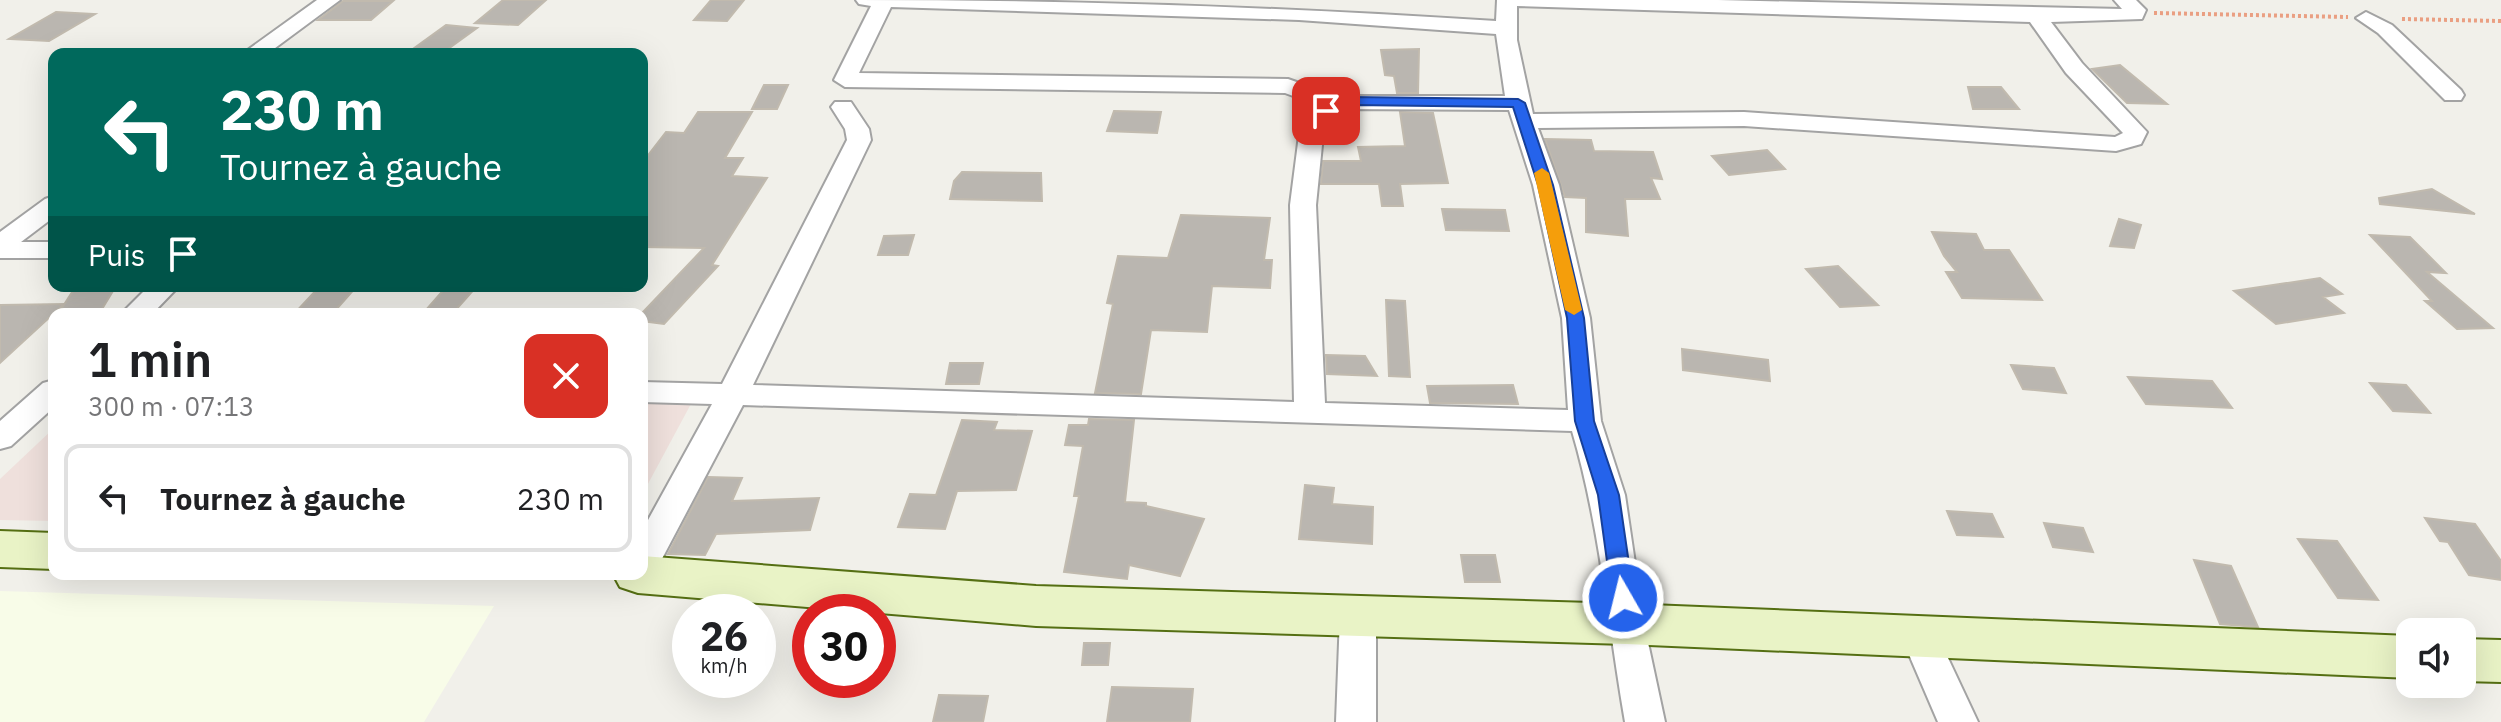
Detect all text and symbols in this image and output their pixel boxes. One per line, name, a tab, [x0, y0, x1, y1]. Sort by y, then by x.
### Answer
text: 230 m	[220, 73, 384, 145]
pin	[1292, 77, 1360, 145]
icon: left	[88, 80, 192, 184]
icon: arrive	[1304, 89, 1348, 133]
text: Tournez à gauche	[220, 143, 502, 190]
icon: arrive	[161, 232, 205, 276]
text: Puis	[88, 235, 145, 274]
text: 1 min	[88, 328, 212, 390]
button: close	[524, 334, 608, 418]
text: 300 m · 07:13	[88, 389, 254, 423]
icon: left	[92, 476, 136, 520]
text: Tournez à gauche	[160, 479, 406, 518]
text: 230 m	[517, 479, 604, 518]
position arrow	[1581, 556, 1665, 640]
speed limit sign: 30	[792, 594, 896, 698]
text: 26	[700, 610, 748, 662]
map controls	[2396, 618, 2476, 698]
button: sound	[2396, 618, 2476, 698]
text: km/h	[700, 652, 748, 679]

